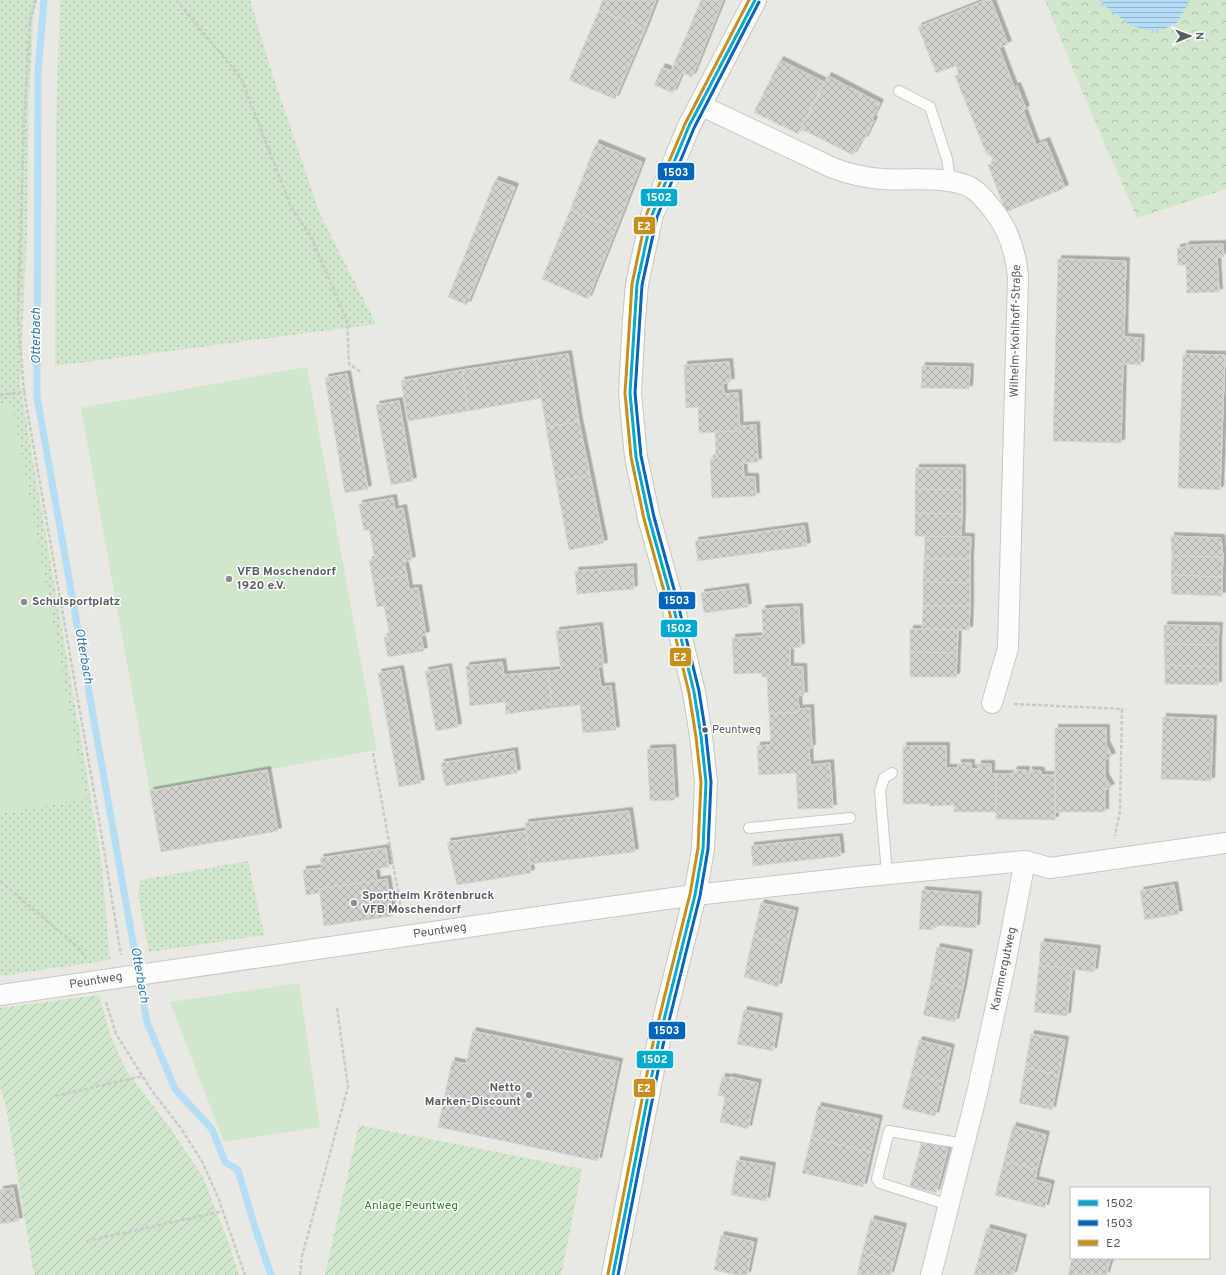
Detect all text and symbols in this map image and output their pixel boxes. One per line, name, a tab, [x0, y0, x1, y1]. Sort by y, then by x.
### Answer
north arrow	[1170, 16, 1210, 56]
text: N	[1192, 32, 1206, 40]
line badge: 1503	[657, 162, 695, 181]
text: 1503	[664, 166, 688, 180]
line badge: 1502	[640, 188, 678, 207]
text: 1502	[646, 191, 672, 205]
line badge: E2	[633, 216, 656, 235]
text: E2	[637, 220, 651, 234]
street label: Wilhelm-Kohlhoff-Straße	[1007, 264, 1025, 398]
water label: Otterbach	[29, 308, 45, 364]
place label: VFB Moschendorf 1920 e.V.	[237, 564, 337, 594]
marker: VFB Moschendorf 1920 e.V.	[224, 574, 234, 584]
line badge: 1503	[658, 591, 696, 610]
place label: Schulsportplatz	[32, 594, 120, 610]
text: 1503	[665, 594, 689, 608]
marker: Schulsportplatz	[19, 597, 29, 607]
line badge: 1502	[660, 619, 698, 638]
text: 1502	[666, 622, 692, 636]
water label: Otterbach	[70, 627, 96, 685]
line badge: E2	[669, 647, 692, 667]
text: E2	[673, 651, 687, 665]
place label: Peuntweg	[712, 723, 761, 737]
marker: Peuntweg	[700, 725, 710, 735]
place label: Sportheim Krötenbruck VFB Moschendorf	[362, 888, 494, 918]
marker: Sportheim Krötenbruck VFB Moschendorf	[349, 898, 359, 908]
street label: Peuntweg	[412, 919, 468, 943]
street label: Kammergutweg	[987, 925, 1021, 1013]
water label: Otterbach	[126, 946, 152, 1004]
street label: Peuntweg	[68, 969, 124, 993]
line badge: 1503	[648, 1021, 686, 1040]
text: 1503	[655, 1024, 679, 1038]
line badge: 1502	[636, 1050, 674, 1069]
text: 1502	[642, 1053, 668, 1067]
line badge: E2	[633, 1078, 656, 1098]
place label: Netto Marken-Discount	[425, 1080, 521, 1110]
text: E2	[637, 1082, 651, 1096]
marker: Netto Marken-Discount	[524, 1090, 534, 1100]
legend	[1070, 1187, 1210, 1259]
text: 1502	[1106, 1196, 1133, 1212]
park label: Anlage Peuntweg	[364, 1198, 458, 1214]
text: 1503	[1106, 1216, 1133, 1232]
text: E2	[1106, 1236, 1121, 1252]

